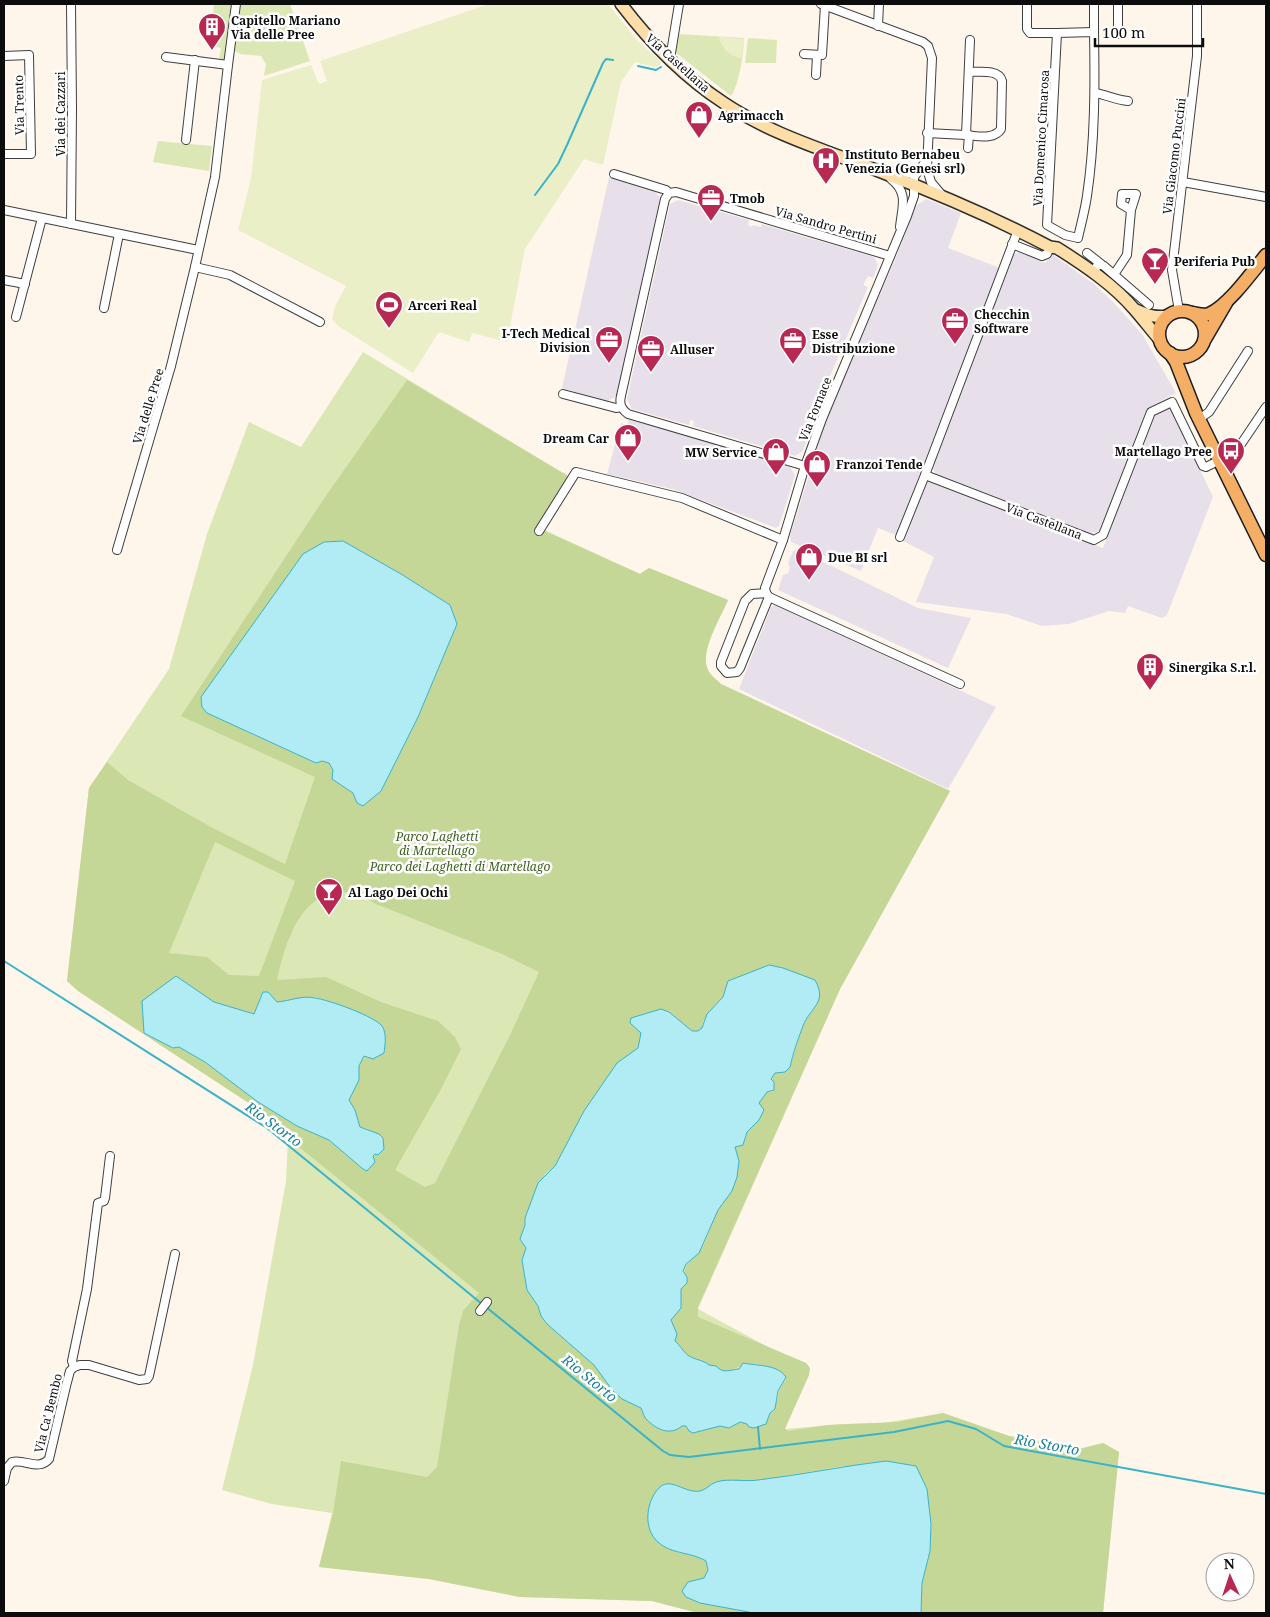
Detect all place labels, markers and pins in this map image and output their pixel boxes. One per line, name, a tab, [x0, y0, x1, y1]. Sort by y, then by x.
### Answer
building icon: Capitello Mariano Via delle Pree	[197, 12, 227, 51]
place label: Capitello Mariano Via delle Pree	[231, 12, 341, 43]
shop icon: Agrimacch	[684, 100, 714, 139]
place label: Agrimacch	[718, 107, 784, 124]
hospital icon: Instituto Bernabeu Venezia (Genesi srl)	[811, 146, 841, 185]
place label: Instituto Bernabeu Venezia (Genesi srl)	[845, 146, 965, 177]
office icon: Tmob	[696, 183, 726, 222]
place label: Tmob	[730, 190, 765, 207]
bar icon: Periferia Pub	[1140, 246, 1170, 285]
place label: Periferia Pub	[1174, 253, 1255, 270]
sports icon: Arceri Real	[374, 290, 404, 329]
place label: Arceri Real	[408, 297, 478, 314]
office icon: Checchin Software	[940, 306, 970, 345]
place label: Checchin Software	[974, 306, 1030, 337]
place label: I-Tech Medical Division	[502, 325, 591, 356]
office icon: I-Tech Medical Division	[594, 325, 624, 364]
office icon: Esse Distribuzione	[778, 326, 808, 365]
place label: Esse Distribuzione	[812, 326, 895, 357]
office icon: Alluser	[636, 334, 666, 373]
place label: Alluser	[670, 341, 715, 358]
shop icon: Dream Car	[613, 423, 643, 462]
place label: Dream Car	[543, 430, 610, 447]
bus stop icon: Martellago Pree	[1216, 436, 1246, 475]
shop icon: MW Service	[761, 437, 791, 476]
place label: Martellago Pree	[1115, 443, 1212, 460]
place label: MW Service	[685, 444, 757, 461]
shop icon: Franzoi Tende	[802, 449, 832, 488]
place label: Franzoi Tende	[836, 456, 923, 473]
shop icon: Due BI srl	[794, 542, 824, 581]
place label: Due BI srl	[828, 549, 888, 566]
building icon: Sinergika S.r.l.	[1135, 652, 1165, 691]
place label: Sinergika S.r.l.	[1169, 659, 1257, 676]
bar icon: Al Lago Dei Ochi	[314, 877, 344, 916]
place label: Al Lago Dei Ochi	[348, 884, 449, 901]

